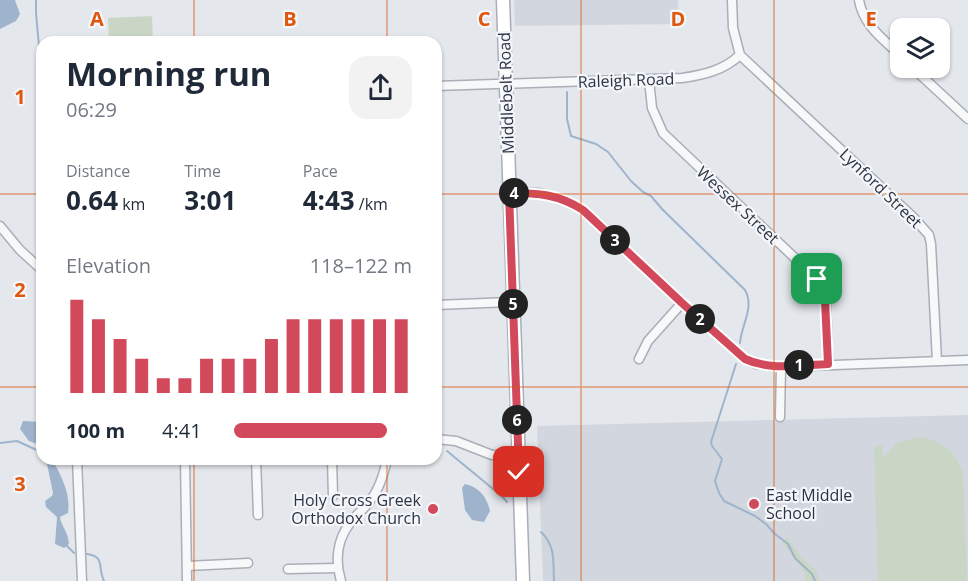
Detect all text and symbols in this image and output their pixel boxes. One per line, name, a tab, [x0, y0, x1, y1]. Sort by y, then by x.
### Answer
text: A	[90, 5, 104, 32]
text: B	[283, 5, 297, 32]
text: C	[478, 5, 491, 32]
text: D	[671, 5, 685, 32]
text: E	[865, 5, 877, 32]
map controls	[890, 18, 950, 78]
button: layers	[890, 18, 950, 78]
street label: Middlebelt Road	[493, 32, 519, 154]
text: Morning run	[66, 51, 272, 96]
button: share	[349, 56, 412, 119]
street label: Raleigh Road	[577, 67, 675, 93]
text: 1	[14, 83, 26, 110]
text: 06:29	[66, 96, 117, 123]
street label: Lynford Street	[835, 143, 927, 233]
text: Distance	[66, 160, 130, 182]
text: Time	[184, 160, 221, 182]
text: Pace	[303, 160, 338, 182]
street label: Wessex Street	[692, 161, 784, 249]
pin: 4	[499, 178, 529, 208]
text: 0.64	[66, 182, 118, 218]
text: 3:01	[184, 182, 236, 218]
text: 4:43	[303, 182, 355, 218]
text: 4	[509, 182, 519, 204]
text: km	[118, 193, 145, 215]
text: /km	[355, 193, 388, 215]
pin: 3	[600, 225, 630, 255]
text: 3	[610, 229, 620, 251]
text: Elevation	[66, 252, 151, 279]
text: 118–122 m	[310, 252, 412, 279]
pin	[791, 253, 842, 304]
icon: arrive	[800, 262, 833, 295]
text: 2	[14, 276, 26, 303]
pin: 5	[498, 289, 528, 319]
text: 5	[508, 293, 518, 315]
pin: 2	[685, 304, 715, 334]
text: 2	[695, 308, 705, 330]
pin: 1	[784, 350, 814, 380]
text: 1	[794, 354, 804, 376]
pin: 6	[502, 405, 532, 435]
text: 6	[512, 409, 522, 431]
text: 100 m	[66, 417, 125, 444]
text: 4:41	[162, 417, 202, 444]
pin	[493, 446, 544, 497]
icon: check	[502, 455, 535, 488]
text: 3	[14, 470, 26, 497]
place label: East Middle School	[766, 484, 852, 524]
place label: Holy Cross Greek Orthodox Church	[291, 489, 422, 529]
marker: East Middle School	[747, 497, 761, 511]
marker: Holy Cross Greek Orthodox Church	[426, 502, 440, 516]

